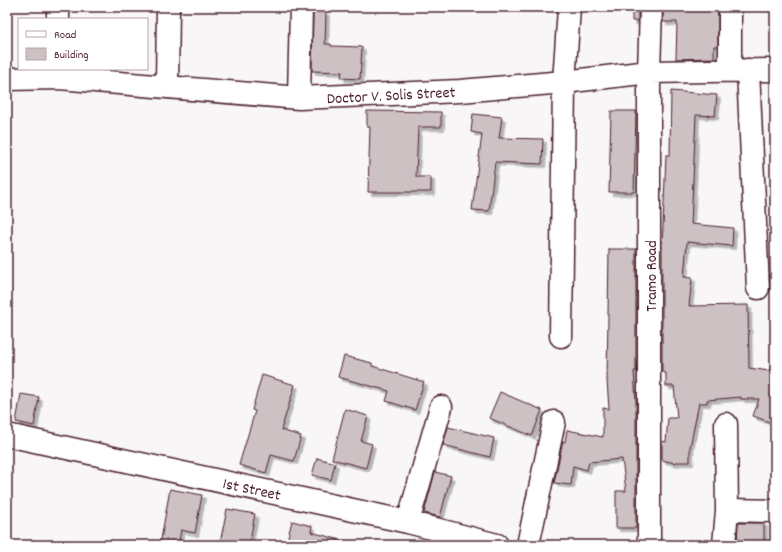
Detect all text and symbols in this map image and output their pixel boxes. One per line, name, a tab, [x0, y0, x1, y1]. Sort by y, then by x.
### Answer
legend	[18, 18, 148, 70]
text: Road	[54, 27, 76, 44]
text: Building	[54, 47, 89, 64]
street label: Doctor V. Solis Street	[326, 82, 456, 111]
street label: Tramo Road	[641, 240, 664, 312]
street label: 1st Street	[220, 473, 283, 508]

